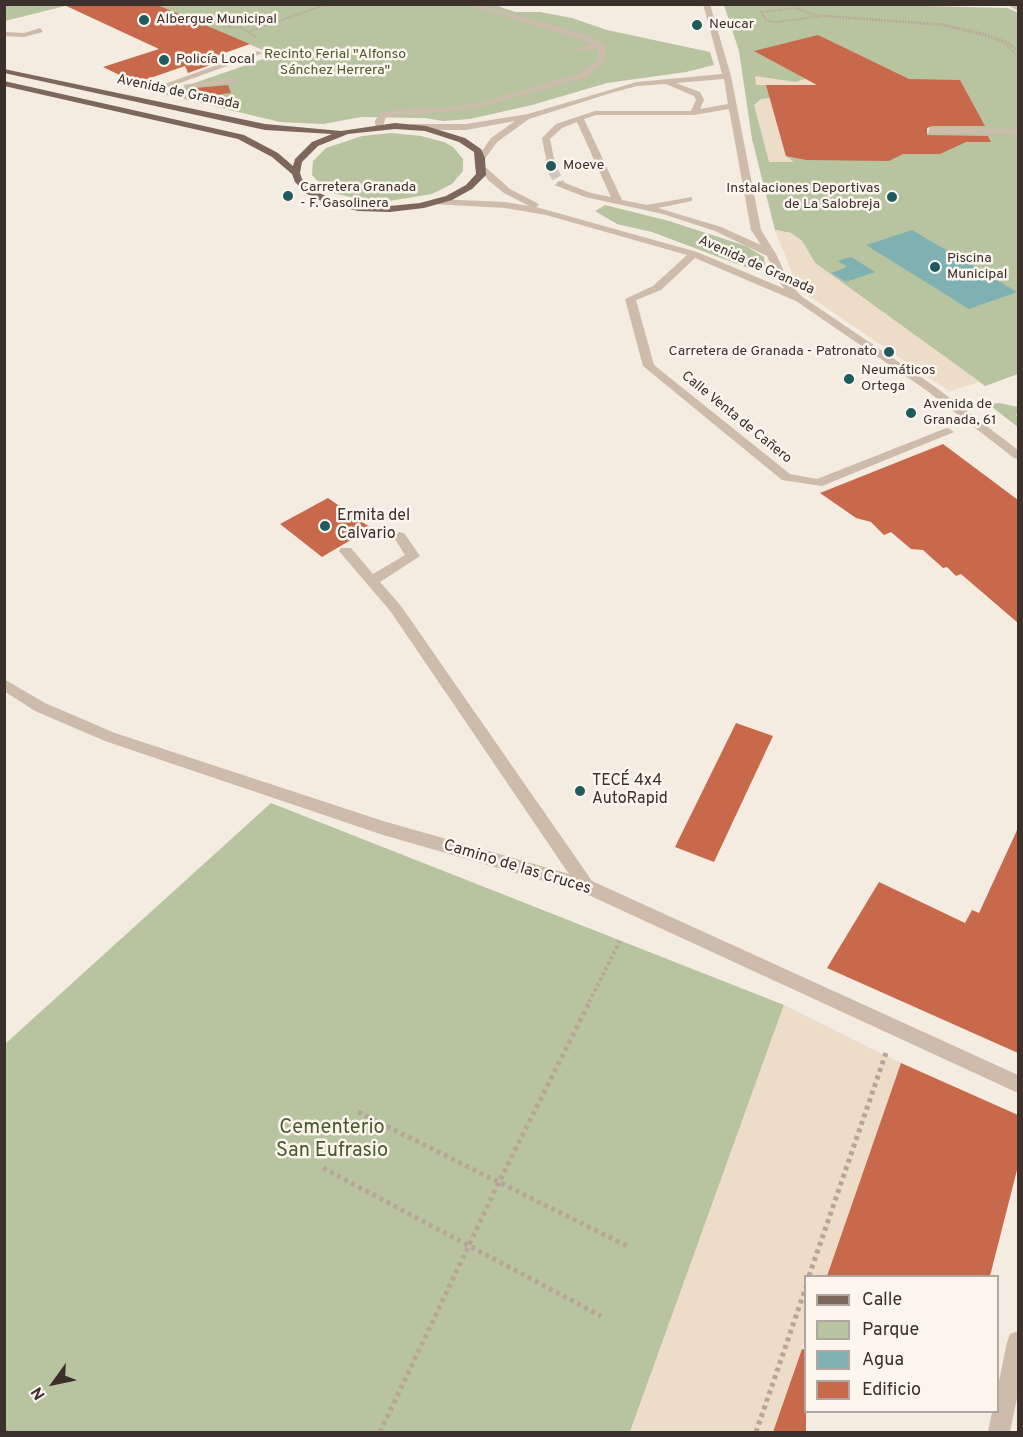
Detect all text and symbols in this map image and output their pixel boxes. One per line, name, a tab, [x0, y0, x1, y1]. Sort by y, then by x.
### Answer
place label: Albergue Municipal	[156, 12, 277, 28]
marker: Albergue Municipal	[137, 13, 151, 27]
place label: Neucar	[709, 17, 754, 33]
marker: Neucar	[690, 18, 704, 32]
park label: Recinto Ferial "Alfonso Sánchez Herrera"	[264, 47, 406, 80]
place label: Policía Local	[176, 52, 255, 68]
marker: Policía Local	[157, 53, 171, 67]
street label: Avenida de Granada	[115, 72, 241, 114]
place label: Moeve	[563, 158, 604, 174]
marker: Moeve	[544, 159, 558, 173]
place label: Carretera Granada - F. Gasolinera	[300, 180, 416, 212]
place label: Instalaciones Deportivas de La Salobreja	[726, 181, 880, 214]
marker: Carretera Granada - F. Gasolinera	[281, 189, 295, 203]
marker: Instalaciones Deportivas de La Salobreja	[885, 190, 899, 204]
street label: Avenida de Granada	[695, 233, 817, 299]
place label: Piscina Municipal	[947, 251, 1007, 284]
marker: Piscina Municipal	[928, 260, 942, 274]
place label: Carretera de Granada - Patronato	[669, 344, 877, 360]
marker: Carretera de Granada - Patronato	[882, 345, 896, 359]
place label: Neumáticos Ortega	[861, 363, 936, 396]
street label: Calle Venta de Cañero	[677, 368, 795, 468]
marker: Neumáticos Ortega	[842, 372, 856, 386]
place label: Avenida de Granada, 61	[923, 397, 996, 430]
marker: Avenida de Granada, 61	[904, 406, 918, 420]
place label: Ermita del Calvario	[337, 507, 410, 545]
marker: Ermita del Calvario	[318, 519, 332, 533]
place label: TECÉ 4x4 AutoRapid	[592, 772, 668, 810]
marker: TECÉ 4x4 AutoRapid	[573, 784, 587, 798]
street label: Camino de las Cruces	[441, 836, 593, 900]
park label: Cementerio San Eufrasio	[276, 1117, 388, 1164]
legend	[804, 1275, 999, 1413]
text: Calle	[862, 1289, 902, 1312]
text: Parque	[862, 1319, 919, 1342]
text: Agua	[862, 1349, 904, 1372]
north arrow	[24, 1353, 84, 1413]
text: Edificio	[862, 1379, 921, 1402]
text: N	[27, 1383, 50, 1403]

